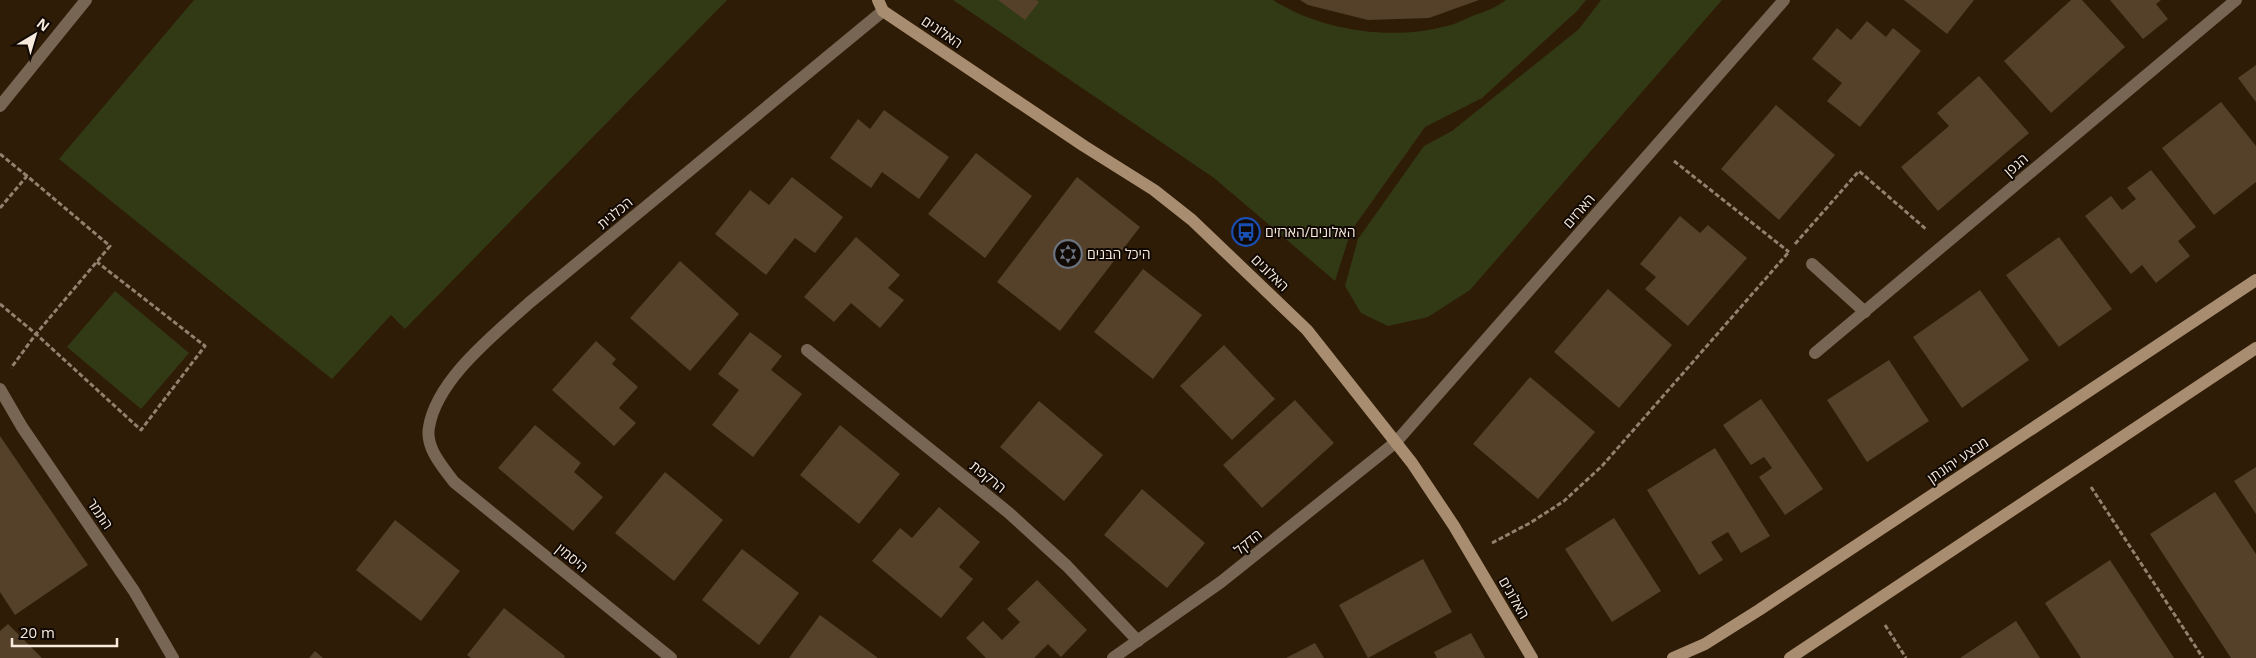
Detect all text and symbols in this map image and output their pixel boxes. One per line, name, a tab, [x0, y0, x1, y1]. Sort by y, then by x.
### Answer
north arrow	[10, 10, 60, 60]
street label: האלונים	[918, 11, 966, 52]
text: N	[33, 13, 54, 35]
street label: הגפן	[2000, 149, 2032, 180]
street label: הארזים	[1558, 189, 1599, 232]
street label: הכלנית	[593, 192, 636, 233]
bus stop icon: האלונים/הארזים	[1231, 217, 1261, 247]
place label: האלונים/הארזים	[1265, 222, 1355, 241]
synagogue icon: היכל הבנים	[1053, 239, 1083, 269]
place label: היכל הבנים	[1087, 244, 1151, 263]
street label: האלונים	[1247, 250, 1293, 295]
street label: מבצע יהונתן	[1923, 432, 1992, 487]
street label: הרקפת	[966, 456, 1010, 497]
street label: התמר	[83, 495, 118, 533]
street label: הדקל	[1230, 524, 1266, 559]
street label: היסמין	[552, 539, 592, 576]
street label: האלונים	[1495, 573, 1534, 622]
scale bar	[12, 616, 118, 648]
text: 20 m	[20, 622, 55, 642]

